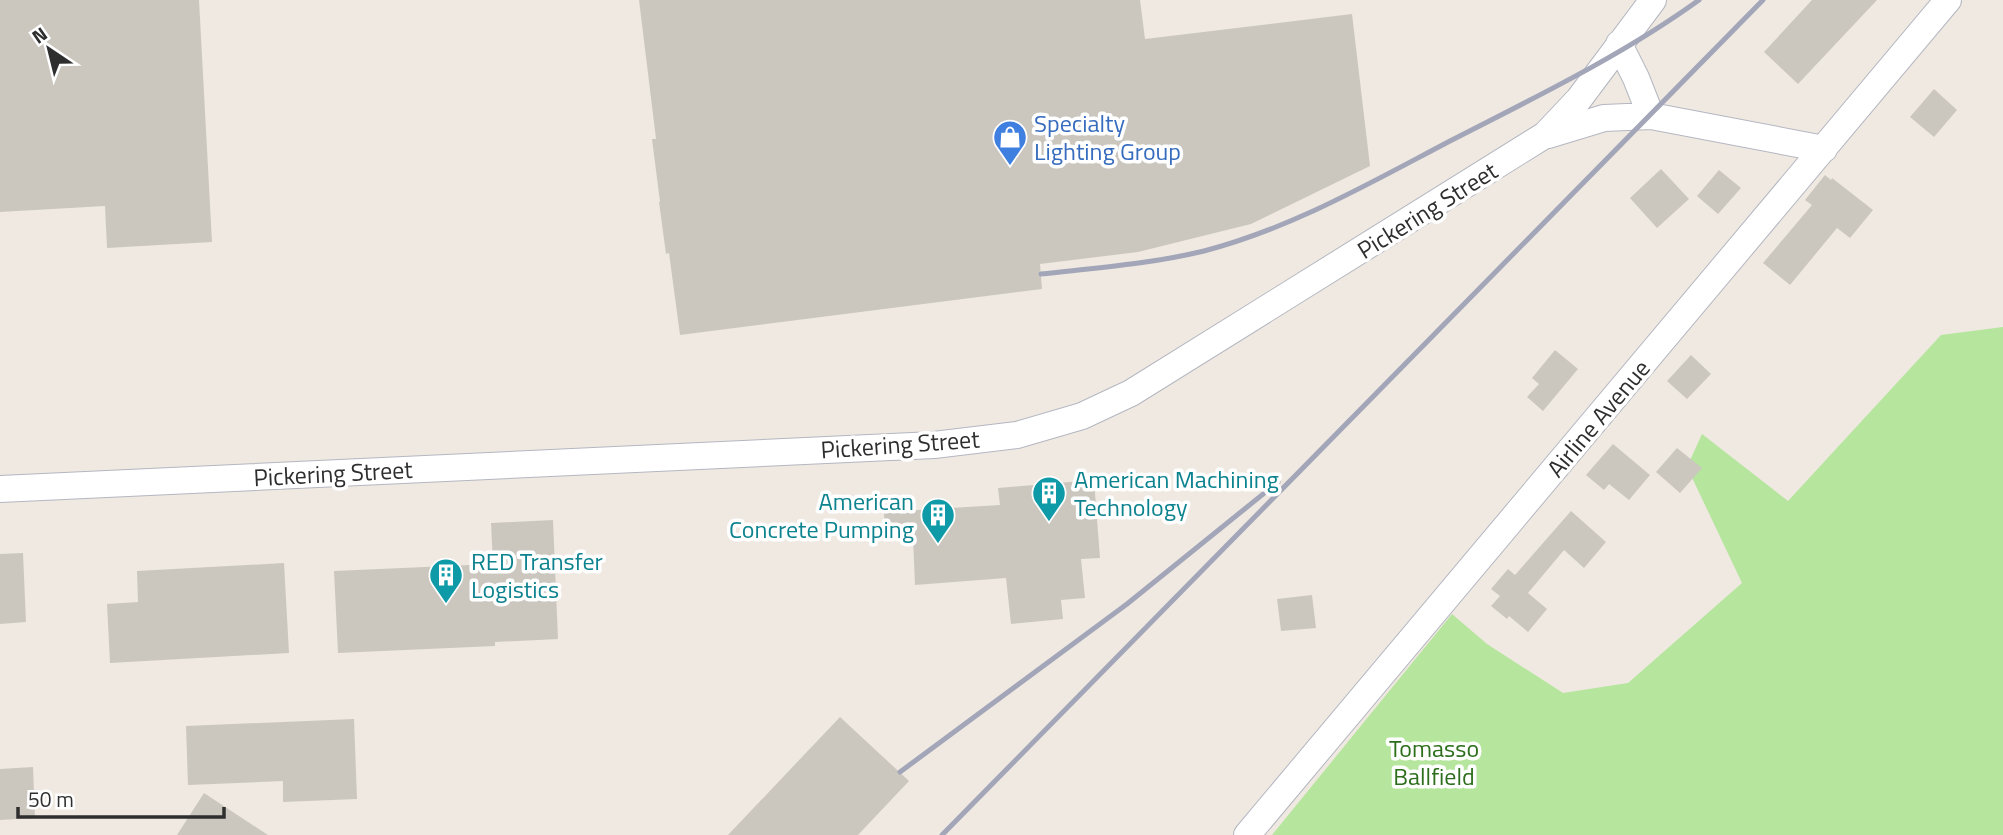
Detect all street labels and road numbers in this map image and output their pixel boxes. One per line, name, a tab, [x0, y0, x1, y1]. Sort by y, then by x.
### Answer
street label: Pickering Street	[1350, 152, 1505, 267]
street label: Airline Avenue	[1538, 351, 1658, 485]
street label: Pickering Street	[819, 420, 981, 468]
street label: Pickering Street	[253, 451, 414, 495]

